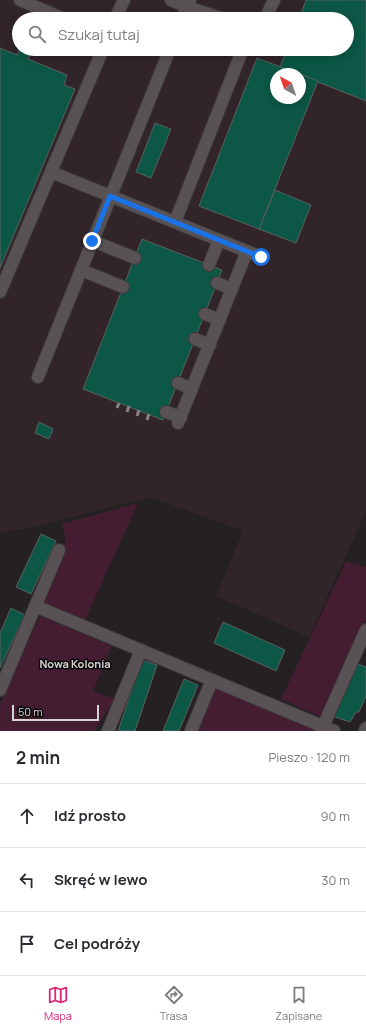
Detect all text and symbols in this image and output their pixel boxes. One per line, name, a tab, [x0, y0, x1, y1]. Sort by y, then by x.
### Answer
search box	[12, 12, 354, 56]
icon: search	[26, 23, 48, 45]
text: Szukaj tutaj	[58, 24, 140, 45]
north arrow	[270, 68, 306, 104]
route end	[83, 232, 101, 250]
route start	[252, 248, 270, 266]
district label: Nowa Kolonia	[39, 656, 111, 671]
scale bar	[12, 703, 99, 722]
text: 50 m	[18, 704, 43, 719]
text: 2 min	[16, 746, 60, 769]
text: Pieszo · 120 m	[268, 748, 350, 766]
icon: ahead	[16, 805, 38, 827]
text: Idź prosto	[54, 805, 126, 826]
text: 90 m	[320, 807, 350, 825]
icon: left	[16, 869, 38, 891]
text: Skręć w lewo	[54, 869, 148, 890]
text: 30 m	[321, 871, 350, 889]
icon: arrive	[16, 933, 38, 955]
text: Cel podróży	[54, 933, 140, 954]
tab: Mapa	[44, 984, 72, 1023]
tab: Trasa	[160, 984, 187, 1023]
tab: Zapisane	[275, 984, 322, 1023]

